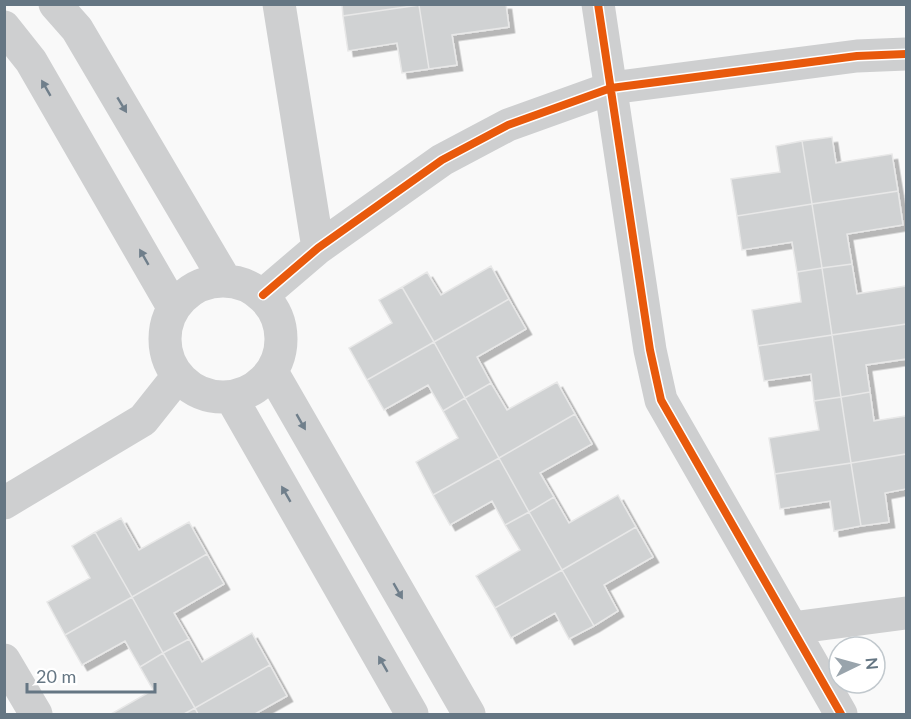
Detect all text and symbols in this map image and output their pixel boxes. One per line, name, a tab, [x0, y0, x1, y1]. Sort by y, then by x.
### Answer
one-way arrow	[41, 79, 51, 96]
one-way arrow	[117, 97, 128, 113]
one-way arrow	[139, 248, 149, 265]
one-way arrow	[296, 414, 306, 431]
one-way arrow	[281, 486, 291, 503]
one-way arrow	[393, 583, 404, 599]
north arrow	[827, 635, 887, 695]
one-way arrow	[378, 655, 388, 672]
scale bar	[27, 656, 154, 694]
text: N	[862, 657, 882, 671]
text: 20 m	[36, 665, 76, 687]

